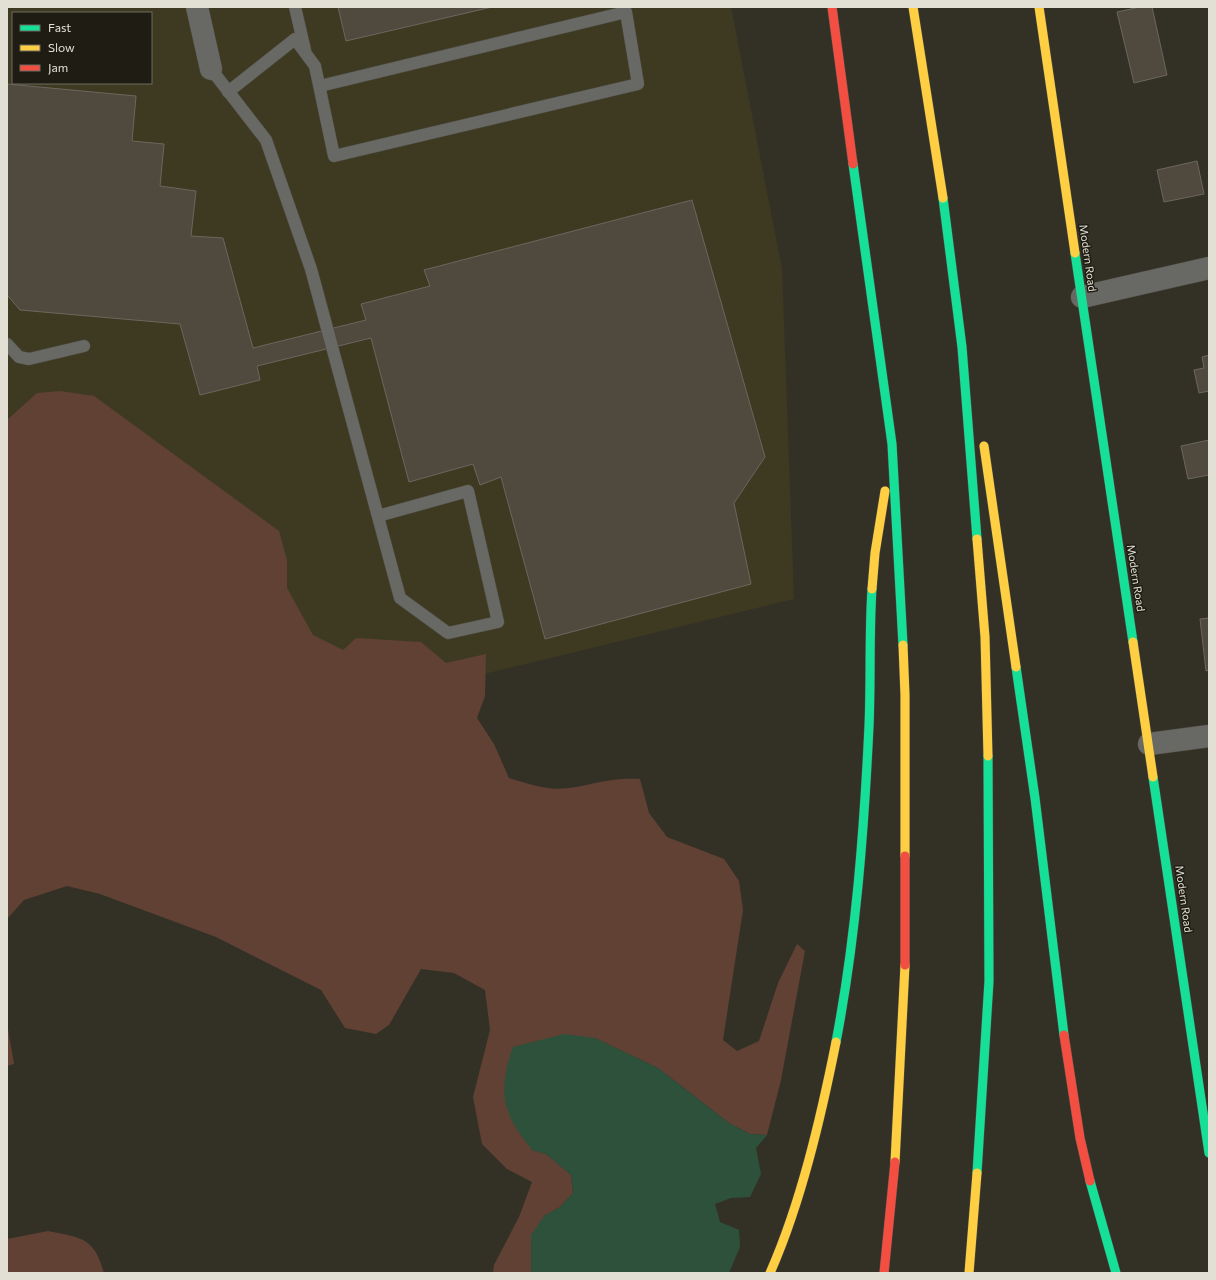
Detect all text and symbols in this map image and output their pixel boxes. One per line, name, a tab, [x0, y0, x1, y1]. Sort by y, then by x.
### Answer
legend	[12, 12, 152, 84]
text: Fast	[48, 20, 71, 34]
text: Slow	[48, 40, 75, 54]
text: Jam	[48, 60, 68, 75]
street label: Modern Road	[1077, 223, 1100, 292]
street label: Modern Road	[1125, 543, 1148, 612]
street label: Modern Road	[1173, 864, 1196, 933]

